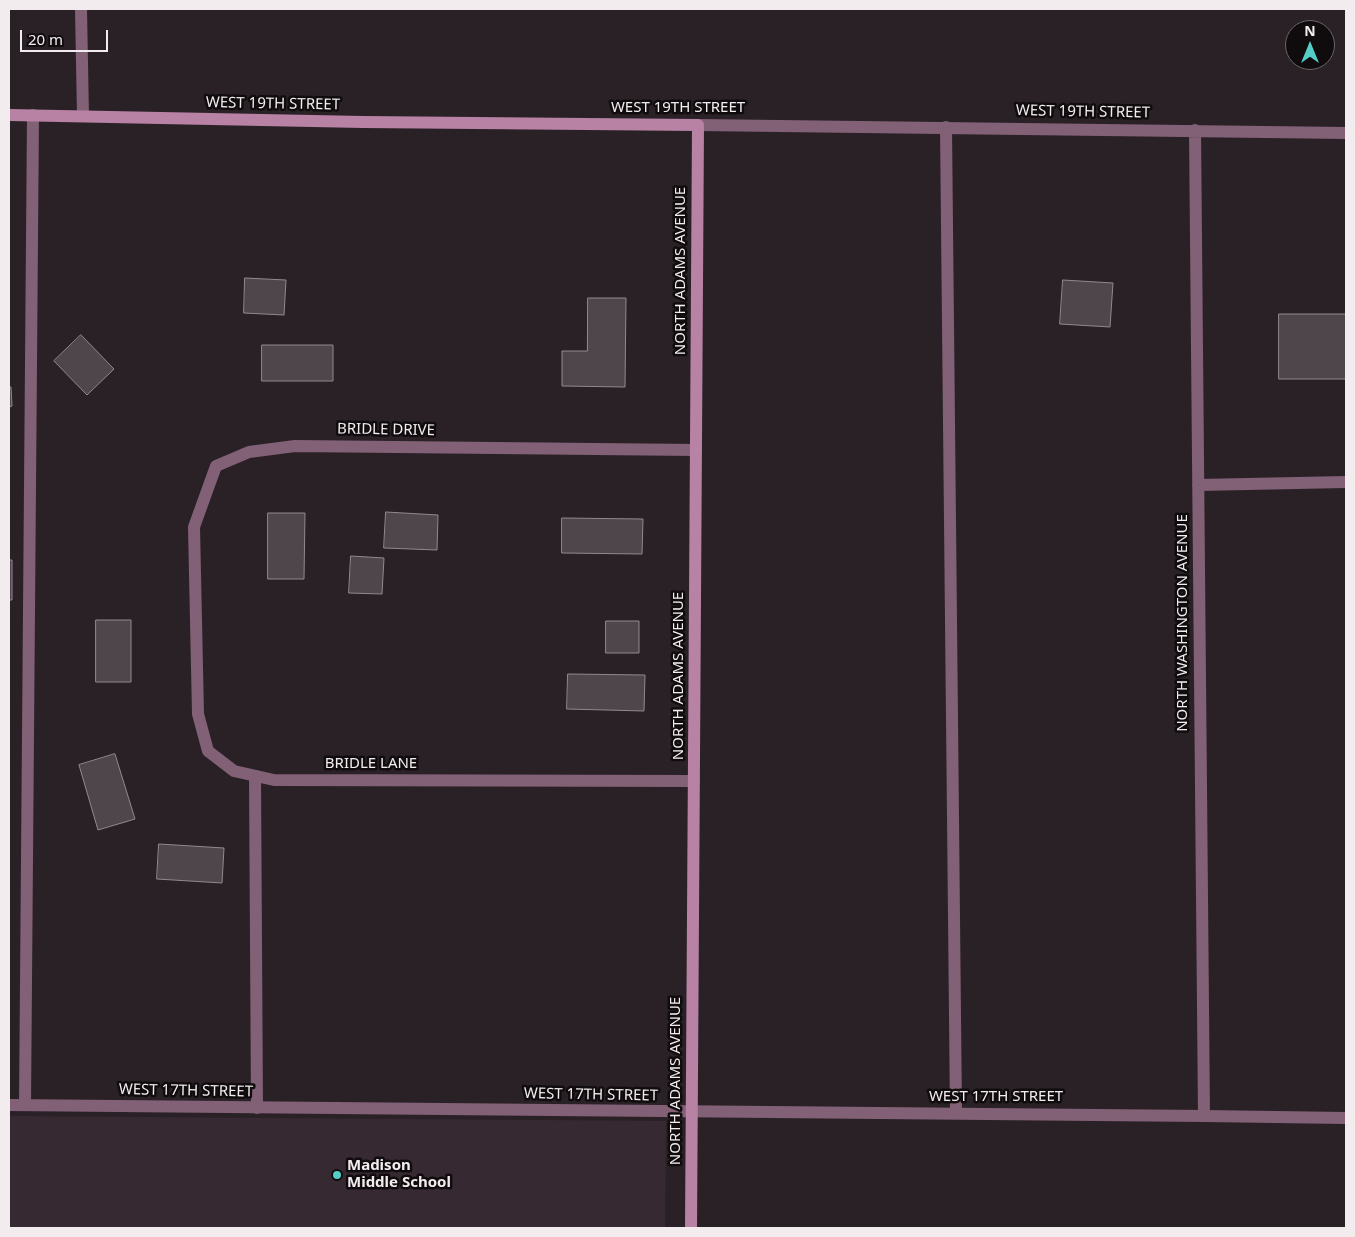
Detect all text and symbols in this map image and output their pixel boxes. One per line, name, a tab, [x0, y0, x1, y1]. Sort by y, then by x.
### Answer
scale bar	[22, 20, 110, 52]
north arrow	[1285, 20, 1335, 70]
text: N	[1304, 21, 1316, 40]
text: 20 m	[28, 29, 63, 49]
street label: WEST 19TH STREET	[206, 94, 340, 114]
street label: WEST 19TH STREET	[611, 99, 745, 117]
street label: WEST 19TH STREET	[1016, 102, 1150, 122]
street label: NORTH ADAMS AVENUE	[672, 187, 690, 355]
street label: BRIDLE DRIVE	[337, 420, 435, 440]
street label: NORTH WASHINGTON AVENUE	[1174, 514, 1192, 732]
street label: NORTH ADAMS AVENUE	[670, 592, 688, 760]
street label: BRIDLE LANE	[325, 755, 417, 773]
street label: NORTH ADAMS AVENUE	[667, 997, 685, 1165]
street label: WEST 17TH STREET	[119, 1081, 253, 1101]
street label: WEST 17TH STREET	[524, 1085, 658, 1105]
street label: WEST 17TH STREET	[929, 1088, 1063, 1106]
place label: Madison Middle School	[347, 1157, 451, 1192]
marker: Madison Middle School	[331, 1169, 343, 1181]

